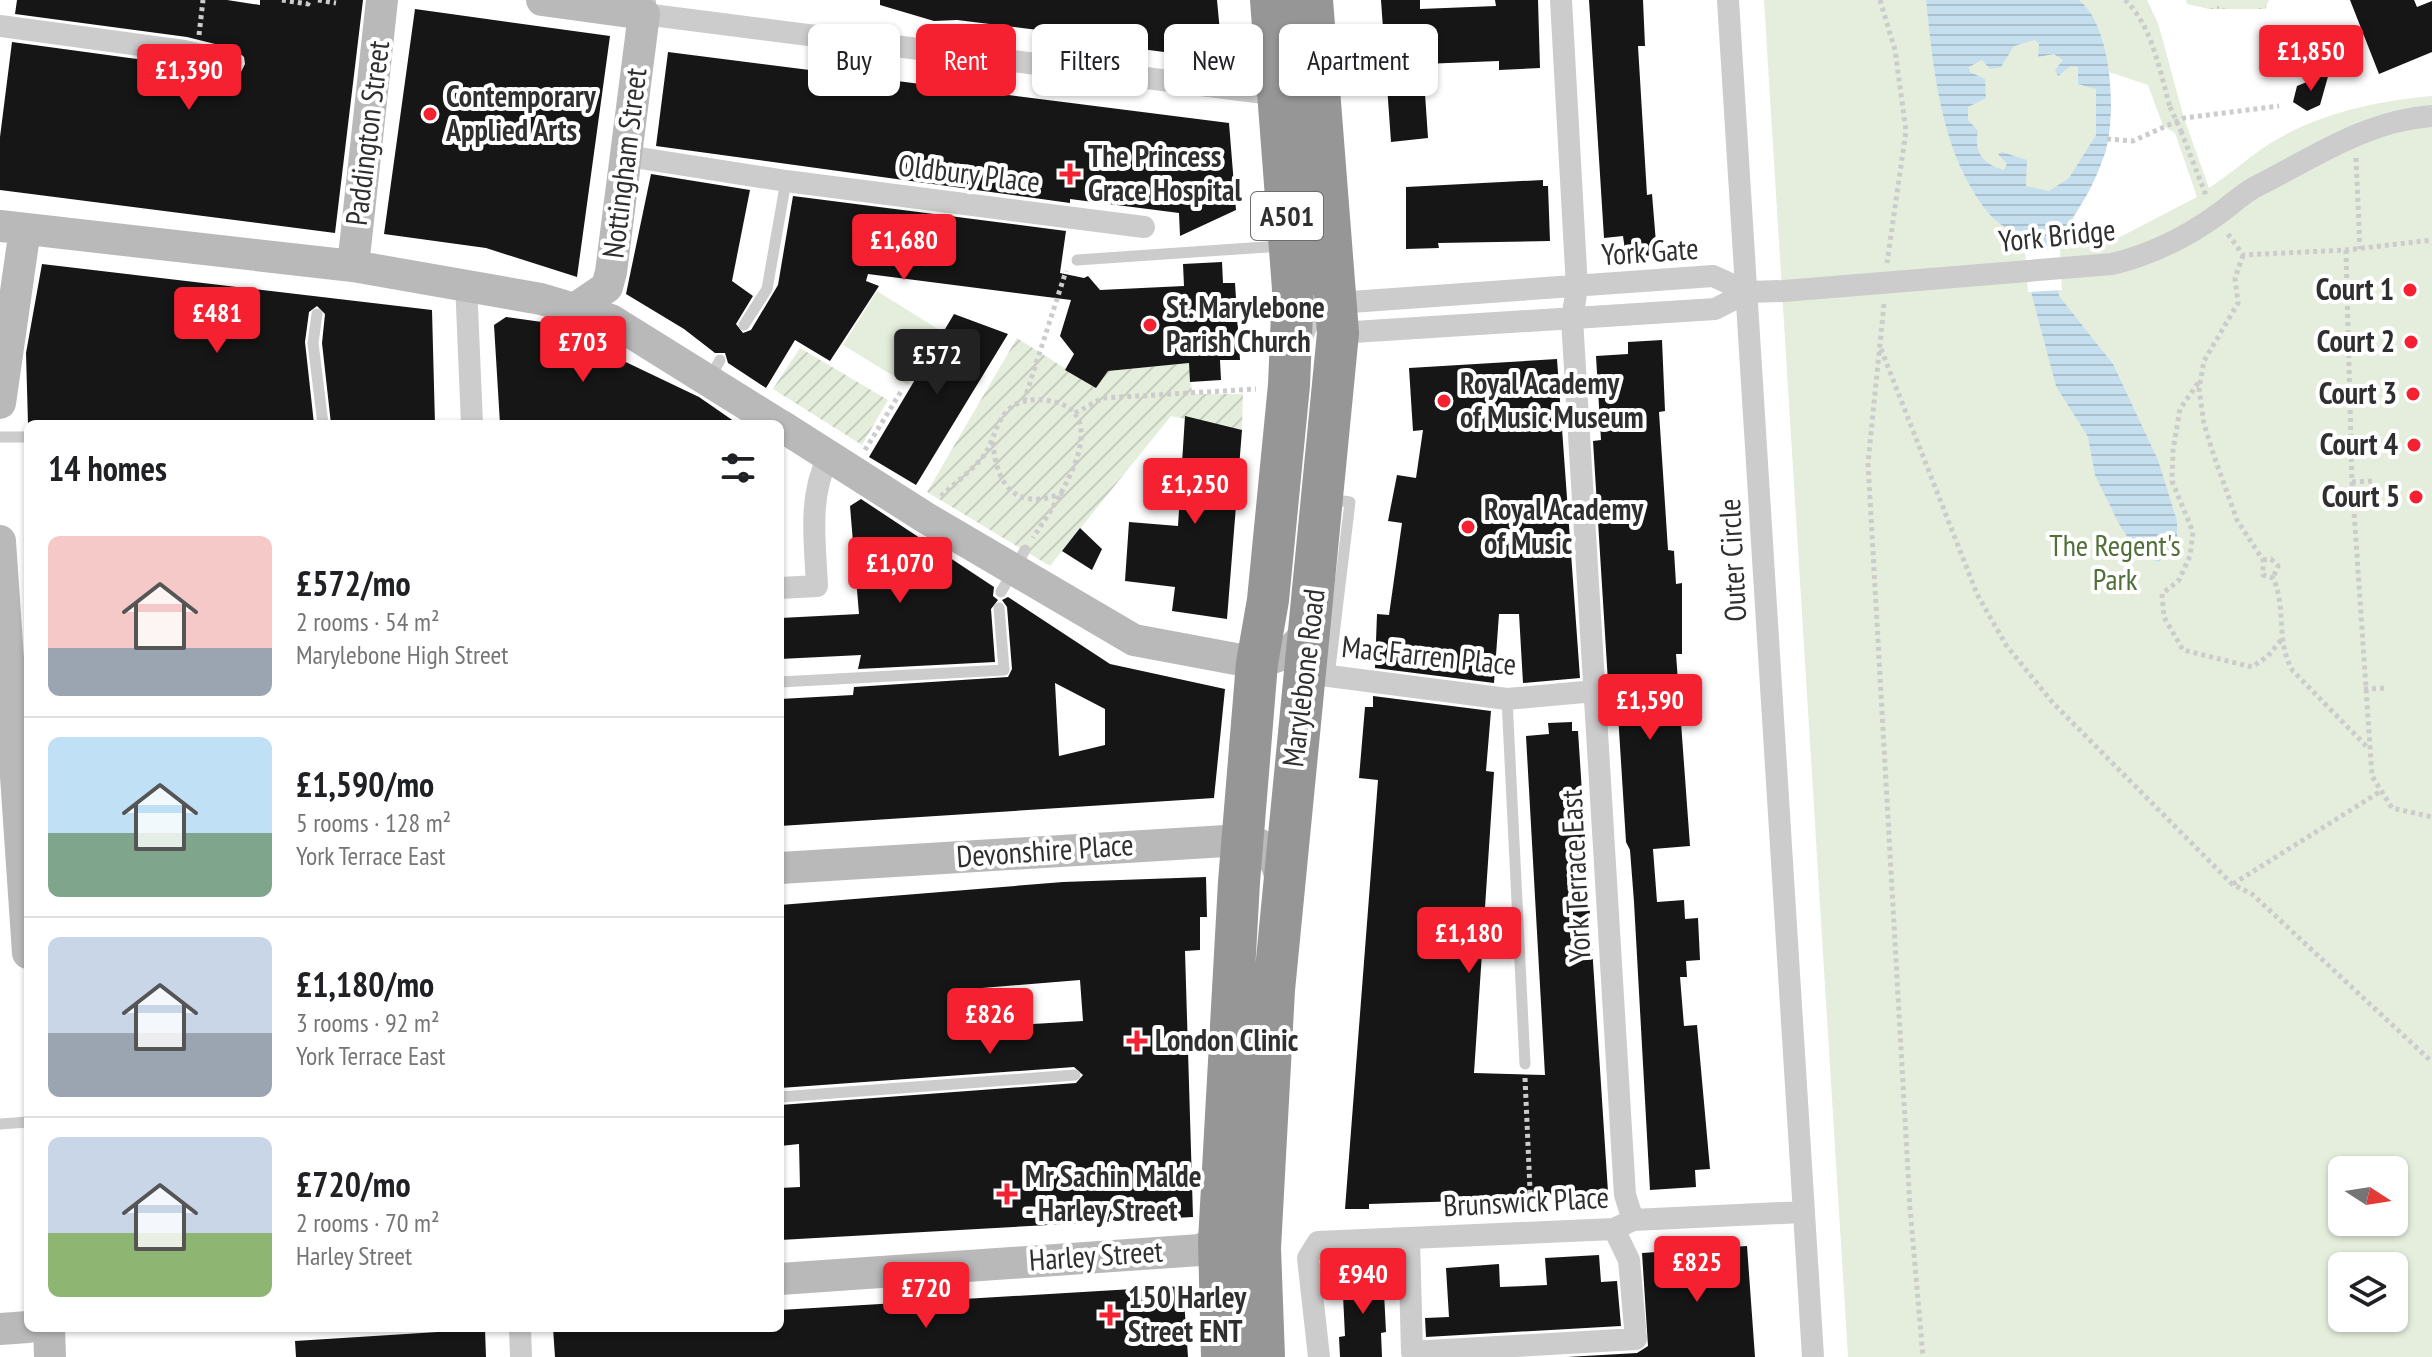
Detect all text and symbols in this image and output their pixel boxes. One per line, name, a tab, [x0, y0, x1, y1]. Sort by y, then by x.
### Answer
chip: Buy	[808, 24, 900, 96]
chip: Rent	[916, 24, 1016, 96]
chip: Filters	[1032, 24, 1148, 96]
chip: New	[1164, 24, 1263, 96]
chip: Apartment	[1279, 24, 1438, 96]
pin: £1,850	[2246, 25, 2376, 93]
text: £1,850	[2277, 34, 2345, 67]
street label: Paddington Street	[336, 37, 397, 227]
pin: £1,390	[124, 44, 254, 112]
text: £1,390	[155, 53, 223, 86]
street label: Nottingham Street	[592, 65, 655, 260]
place label: Contemporary Applied Arts	[445, 76, 597, 149]
marker: Contemporary Applied Arts	[421, 105, 439, 123]
place label: The Princess Grace Hospital	[1088, 136, 1242, 209]
street label: Oldbury Place	[896, 144, 1042, 201]
marker: The Princess Grace Hospital	[1059, 163, 1081, 185]
road number: A501	[1251, 192, 1323, 240]
street label: York Bridge	[1997, 209, 2117, 260]
pin: £1,680	[839, 214, 969, 282]
text: £1,680	[870, 223, 938, 256]
street label: York Gate	[1600, 228, 1700, 273]
place label: Court 1	[2316, 269, 2394, 308]
marker: Court 1	[2401, 281, 2419, 299]
pin: £481	[170, 287, 264, 355]
place label: St. Marylebone Parish Church	[1166, 287, 1325, 360]
text: £481	[192, 296, 242, 329]
pin: £703	[536, 316, 630, 384]
marker: St. Marylebone Parish Church	[1141, 316, 1159, 334]
place label: Court 2	[2317, 321, 2395, 360]
text: £703	[558, 325, 608, 358]
pin: £572	[890, 329, 984, 397]
marker: Court 2	[2402, 333, 2420, 351]
text: £572	[912, 338, 962, 371]
place label: Royal Academy of Music Museum	[1460, 363, 1644, 436]
place label: Court 3	[2319, 373, 2397, 412]
marker: Court 3	[2404, 385, 2422, 403]
marker: Royal Academy of Music Museum	[1435, 392, 1453, 410]
place label: Court 4	[2320, 424, 2398, 463]
marker: Court 4	[2405, 436, 2423, 454]
text: 14 homes	[48, 446, 167, 490]
icon: filters	[716, 446, 760, 490]
pin: £1,250	[1130, 458, 1260, 526]
text: £1,250	[1161, 467, 1229, 500]
place label: Court 5	[2322, 476, 2400, 515]
marker: Court 5	[2407, 488, 2425, 506]
place label: Royal Academy of Music	[1484, 489, 1644, 562]
street label: Outer Circle	[1709, 498, 1754, 623]
marker: Royal Academy of Music	[1459, 518, 1477, 536]
park label: The Regent's Park	[2049, 525, 2181, 598]
pin: £1,070	[835, 537, 965, 605]
text: £1,070	[866, 546, 934, 579]
text: £572/mo	[296, 561, 411, 605]
icon: home	[112, 568, 208, 664]
street label: Marylebone Road	[1272, 587, 1333, 769]
text: 2 rooms · 54 m²	[296, 605, 440, 638]
street label: Mac Farren Place	[1340, 626, 1518, 683]
text: Marylebone High Street	[296, 638, 508, 671]
pin: £1,590	[1585, 674, 1715, 742]
text: £1,590	[1616, 683, 1684, 716]
text: £1,590/mo	[296, 762, 434, 806]
icon: home	[112, 769, 208, 865]
street label: York Terrace East	[1550, 788, 1598, 963]
text: 5 rooms · 128 m²	[296, 806, 451, 839]
street label: Devonshire Place	[955, 824, 1135, 875]
text: York Terrace East	[296, 839, 446, 872]
pin: £1,180	[1404, 907, 1534, 975]
text: £1,180	[1435, 916, 1503, 949]
text: £1,180/mo	[296, 962, 434, 1006]
icon: home	[112, 969, 208, 1065]
pin: £826	[943, 988, 1037, 1056]
text: £826	[965, 997, 1015, 1030]
text: 3 rooms · 92 m²	[296, 1006, 440, 1039]
place label: London Clinic	[1155, 1020, 1299, 1059]
marker: London Clinic	[1126, 1030, 1148, 1052]
text: York Terrace East	[296, 1039, 446, 1072]
place label: Mr Sachin Malde - Harley Street	[1025, 1156, 1202, 1229]
north arrow	[2328, 1156, 2408, 1236]
map controls	[2328, 1156, 2408, 1332]
text: £720/mo	[296, 1162, 411, 1206]
icon: home	[112, 1169, 208, 1265]
street label: Brunswick Place	[1442, 1177, 1610, 1224]
marker: Mr Sachin Malde - Harley Street	[996, 1183, 1018, 1205]
text: 2 rooms · 70 m²	[296, 1206, 440, 1239]
street label: Harley Street	[1028, 1230, 1165, 1279]
pin: £825	[1650, 1236, 1744, 1304]
text: Harley Street	[296, 1239, 412, 1272]
text: £825	[1672, 1245, 1722, 1278]
pin: £940	[1316, 1248, 1410, 1316]
button: layers	[2328, 1252, 2408, 1332]
text: £940	[1338, 1257, 1388, 1290]
pin: £720	[879, 1262, 973, 1330]
text: £720	[901, 1271, 951, 1304]
place label: 150 Harley Street ENT	[1128, 1277, 1247, 1350]
marker: 150 Harley Street ENT	[1099, 1304, 1121, 1326]

